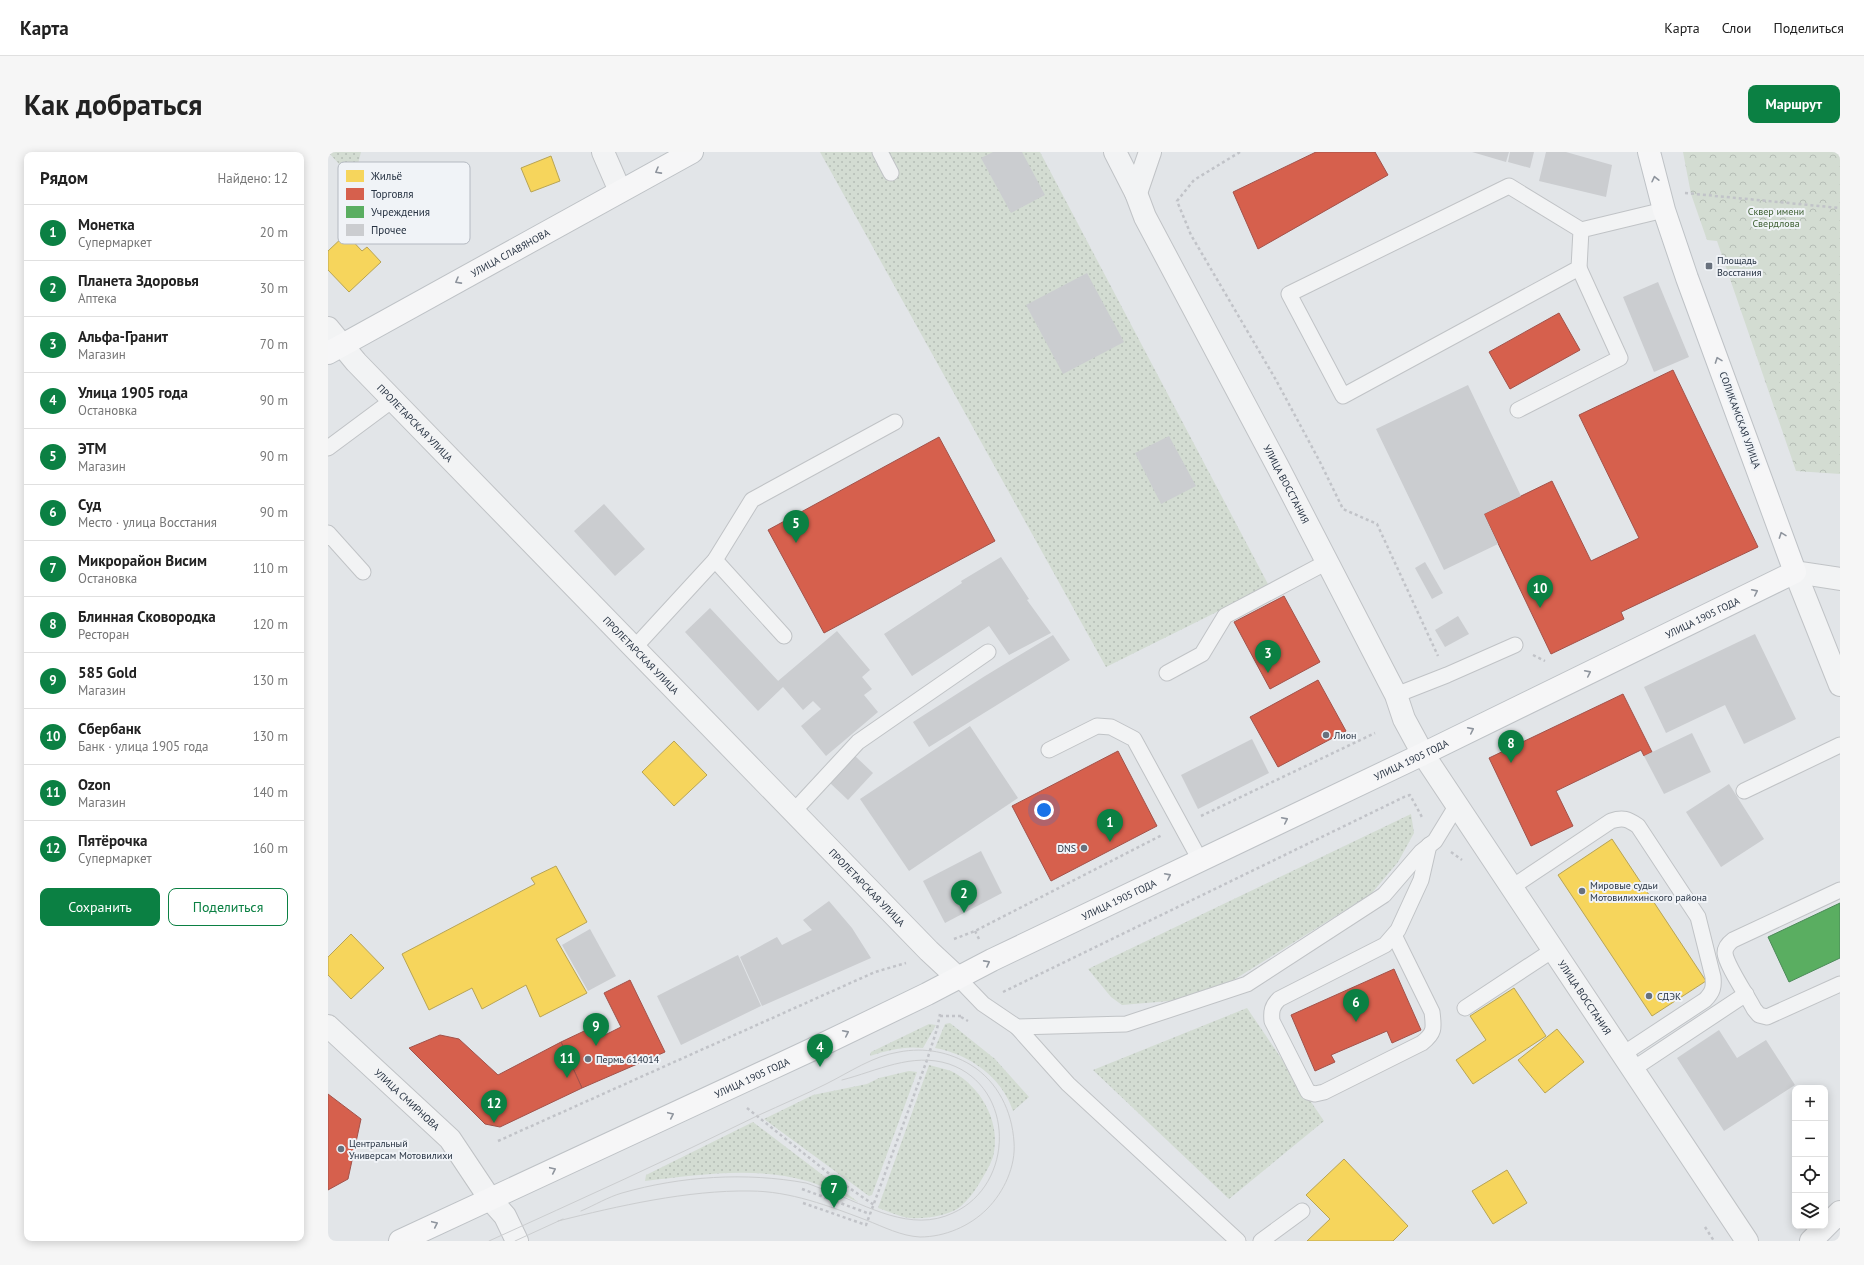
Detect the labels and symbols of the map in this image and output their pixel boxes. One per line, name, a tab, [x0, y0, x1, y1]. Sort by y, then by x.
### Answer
legend	[338, 162, 470, 244]
one-way arrow	[655, 166, 662, 173]
text: Жильё	[370, 169, 402, 183]
one-way arrow	[1652, 176, 1660, 182]
text: Торговля	[371, 187, 414, 201]
text: Учреждения	[371, 205, 430, 219]
park label: Сквер имени Свердлова	[1748, 205, 1804, 230]
text: Прочее	[371, 223, 407, 237]
street label: УЛИЦА СЛАВЯНОВА	[468, 225, 552, 279]
place label: Площадь Восстания	[1717, 254, 1762, 279]
marker: Площадь Восстания	[1704, 261, 1714, 271]
one-way arrow	[455, 277, 463, 284]
one-way arrow	[1714, 357, 1722, 364]
street label: СОЛИКАМСКАЯ УЛИЦА	[1716, 370, 1764, 470]
street label: ПРОЛЕТАРСКАЯ УЛИЦА	[375, 381, 456, 465]
street label: УЛИЦА ВОССТАНИЯ	[1261, 442, 1313, 526]
pin: 5	[783, 510, 809, 543]
one-way arrow	[1779, 531, 1787, 538]
pin: 10	[1527, 575, 1553, 608]
one-way arrow	[1751, 589, 1758, 597]
street label: УЛИЦА 1905 ГОДА	[1663, 594, 1742, 641]
street label: ПРОЛЕТАРСКАЯ УЛИЦА	[600, 614, 682, 697]
pin: 3	[1255, 640, 1281, 673]
one-way arrow	[1583, 670, 1591, 678]
one-way arrow	[1466, 727, 1474, 735]
place label: Лион	[1333, 729, 1356, 742]
marker: Лион	[1321, 730, 1331, 740]
pin: 8	[1498, 730, 1524, 763]
street label: УЛИЦА 1905 ГОДА	[1372, 736, 1451, 783]
your location	[1034, 800, 1054, 820]
pin: 1	[1097, 809, 1123, 842]
one-way arrow	[1281, 817, 1288, 825]
place label: DNS	[1057, 842, 1076, 855]
marker: DNS	[1079, 843, 1089, 853]
street label: ПРОЛЕТАРСКАЯ УЛИЦА	[826, 846, 908, 929]
one-way arrow	[1163, 873, 1171, 881]
street label: УЛИЦА 1905 ГОДА	[1080, 876, 1158, 923]
place label: Мировые судьи Мотовилихинского района	[1590, 879, 1707, 904]
pin: 2	[951, 880, 977, 913]
marker: Мировые судьи Мотовилихинского района	[1577, 886, 1587, 896]
street label: УЛИЦА ВОССТАНИЯ	[1555, 958, 1614, 1037]
one-way arrow	[983, 960, 991, 967]
pin: 6	[1343, 989, 1369, 1022]
place label: СДЭК	[1657, 990, 1681, 1003]
marker: СДЭК	[1644, 991, 1654, 1001]
pin: 9	[583, 1013, 609, 1046]
one-way arrow	[842, 1030, 849, 1038]
pin: 4	[807, 1034, 833, 1067]
pin: 11	[554, 1045, 580, 1078]
place label: Пермь 614014	[596, 1053, 660, 1066]
marker: Пермь 614014	[583, 1054, 593, 1064]
street label: УЛИЦА 1905 ГОДА	[712, 1054, 791, 1100]
street label: УЛИЦА СМИРНОВА	[372, 1066, 443, 1133]
pin: 12	[481, 1090, 507, 1123]
one-way arrow	[666, 1112, 674, 1120]
place label: Центральный Универсам Мотовилихи	[349, 1137, 453, 1162]
marker: Центральный Универсам Мотовилихи	[336, 1144, 346, 1154]
one-way arrow	[549, 1166, 556, 1174]
pin: 7	[821, 1175, 847, 1208]
one-way arrow	[430, 1221, 438, 1229]

